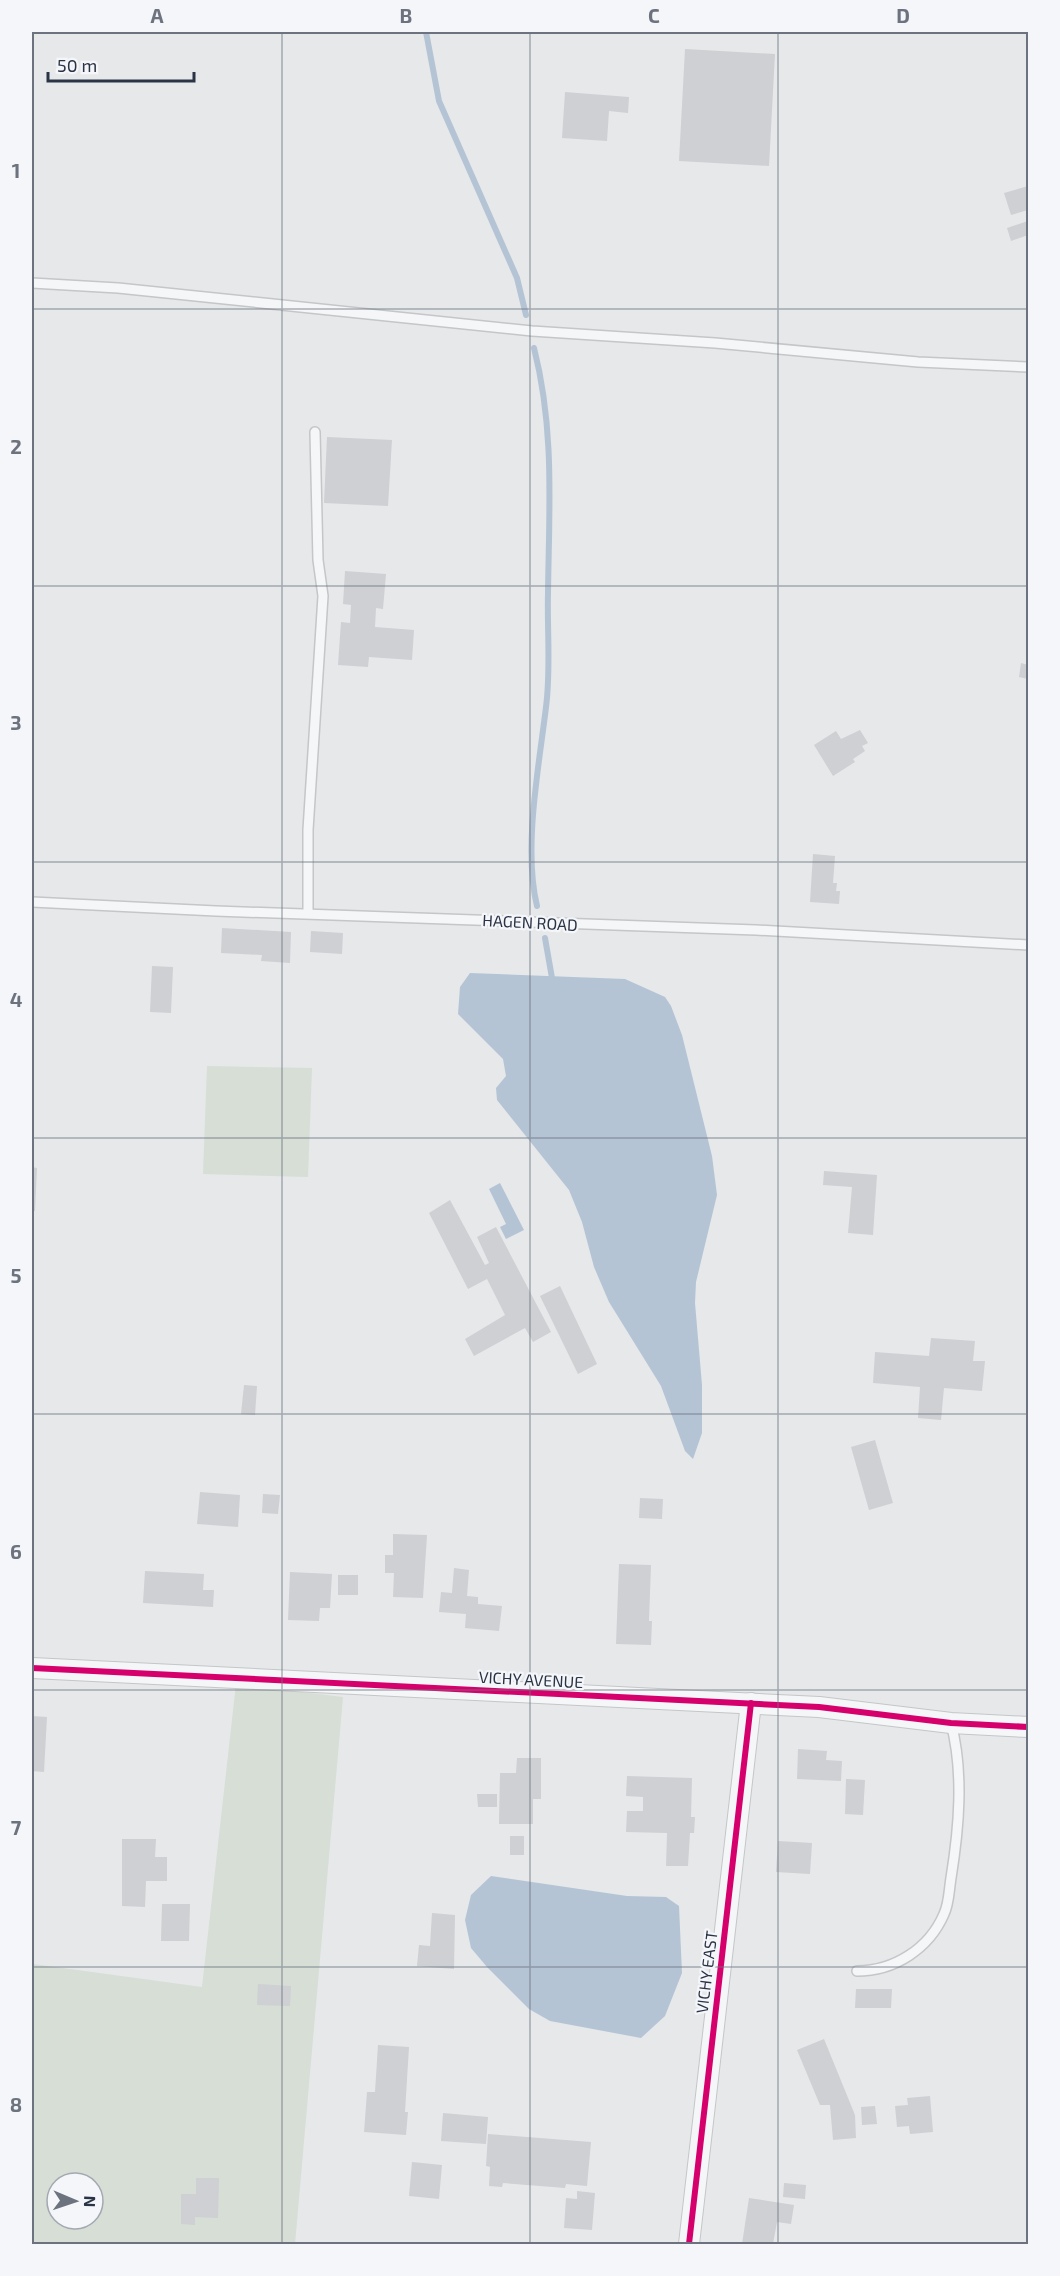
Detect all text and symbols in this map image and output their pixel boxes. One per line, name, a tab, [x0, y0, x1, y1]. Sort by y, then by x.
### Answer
text: A	[150, 3, 164, 27]
text: B	[400, 3, 412, 27]
text: C	[648, 3, 660, 27]
text: D	[896, 3, 910, 27]
scale bar	[48, 45, 194, 83]
text: 50 m	[57, 54, 97, 76]
text: 1	[12, 158, 20, 182]
text: 2	[10, 434, 22, 458]
text: 3	[10, 710, 22, 734]
street label: HAGEN ROAD	[482, 910, 578, 934]
text: 4	[10, 987, 23, 1011]
text: 5	[10, 1263, 22, 1287]
text: 6	[10, 1539, 22, 1563]
street label: VICHY AVENUE	[478, 1667, 584, 1691]
text: 7	[11, 1815, 22, 1839]
street label: VICHY EAST	[692, 1930, 720, 2014]
text: 8	[10, 2092, 22, 2116]
north arrow	[45, 2171, 105, 2231]
text: N	[81, 2195, 100, 2208]

